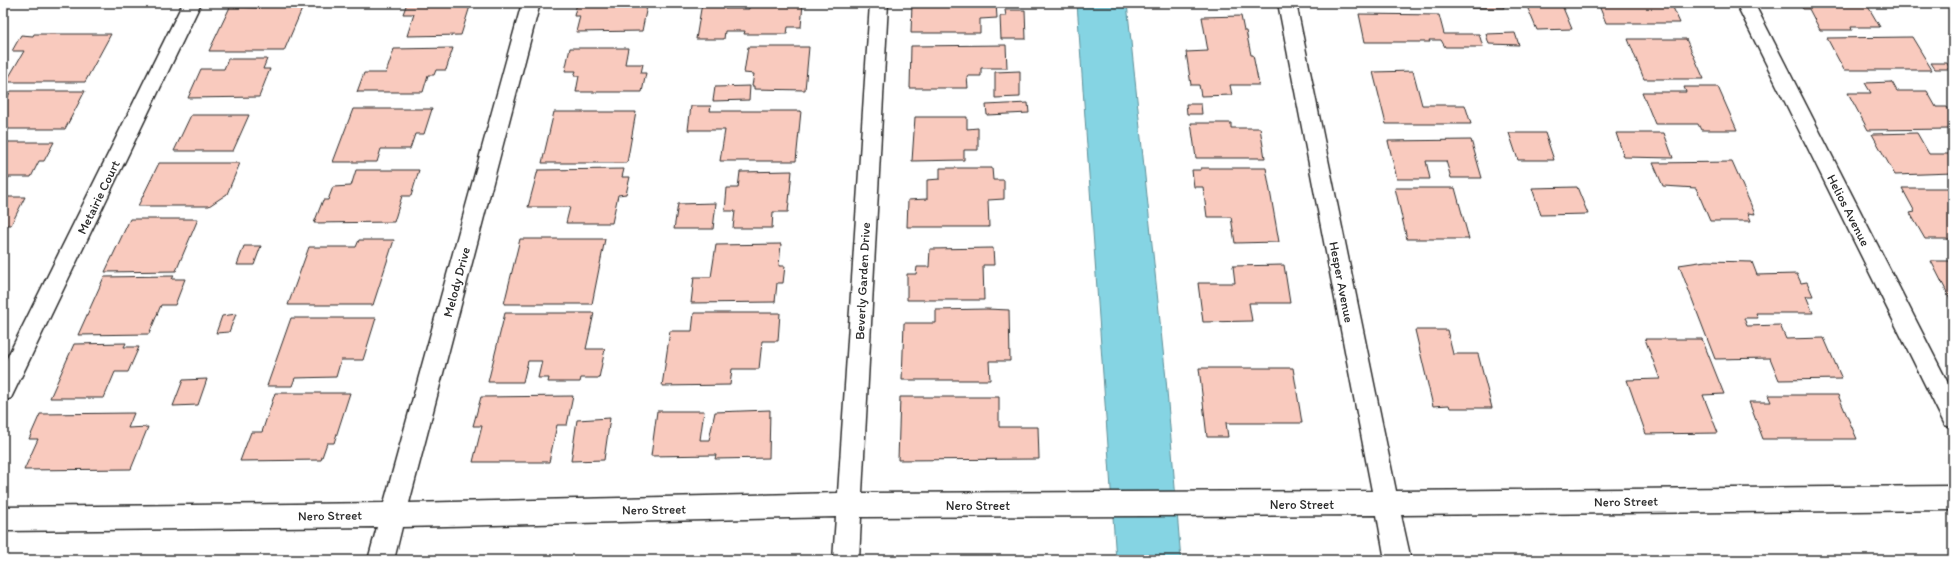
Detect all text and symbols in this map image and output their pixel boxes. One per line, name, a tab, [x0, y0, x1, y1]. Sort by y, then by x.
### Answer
street label: Metairie Court	[74, 158, 123, 237]
street label: Helios Avenue	[1824, 172, 1873, 249]
street label: Beverly Garden Drive	[852, 222, 873, 340]
street label: Hesper Avenue	[1326, 240, 1357, 324]
street label: Melody Drive	[440, 245, 473, 319]
street label: Nero Street	[1594, 493, 1658, 510]
street label: Nero Street	[1270, 497, 1334, 512]
street label: Nero Street	[946, 498, 1010, 513]
street label: Nero Street	[622, 501, 686, 518]
street label: Nero Street	[298, 507, 362, 524]

